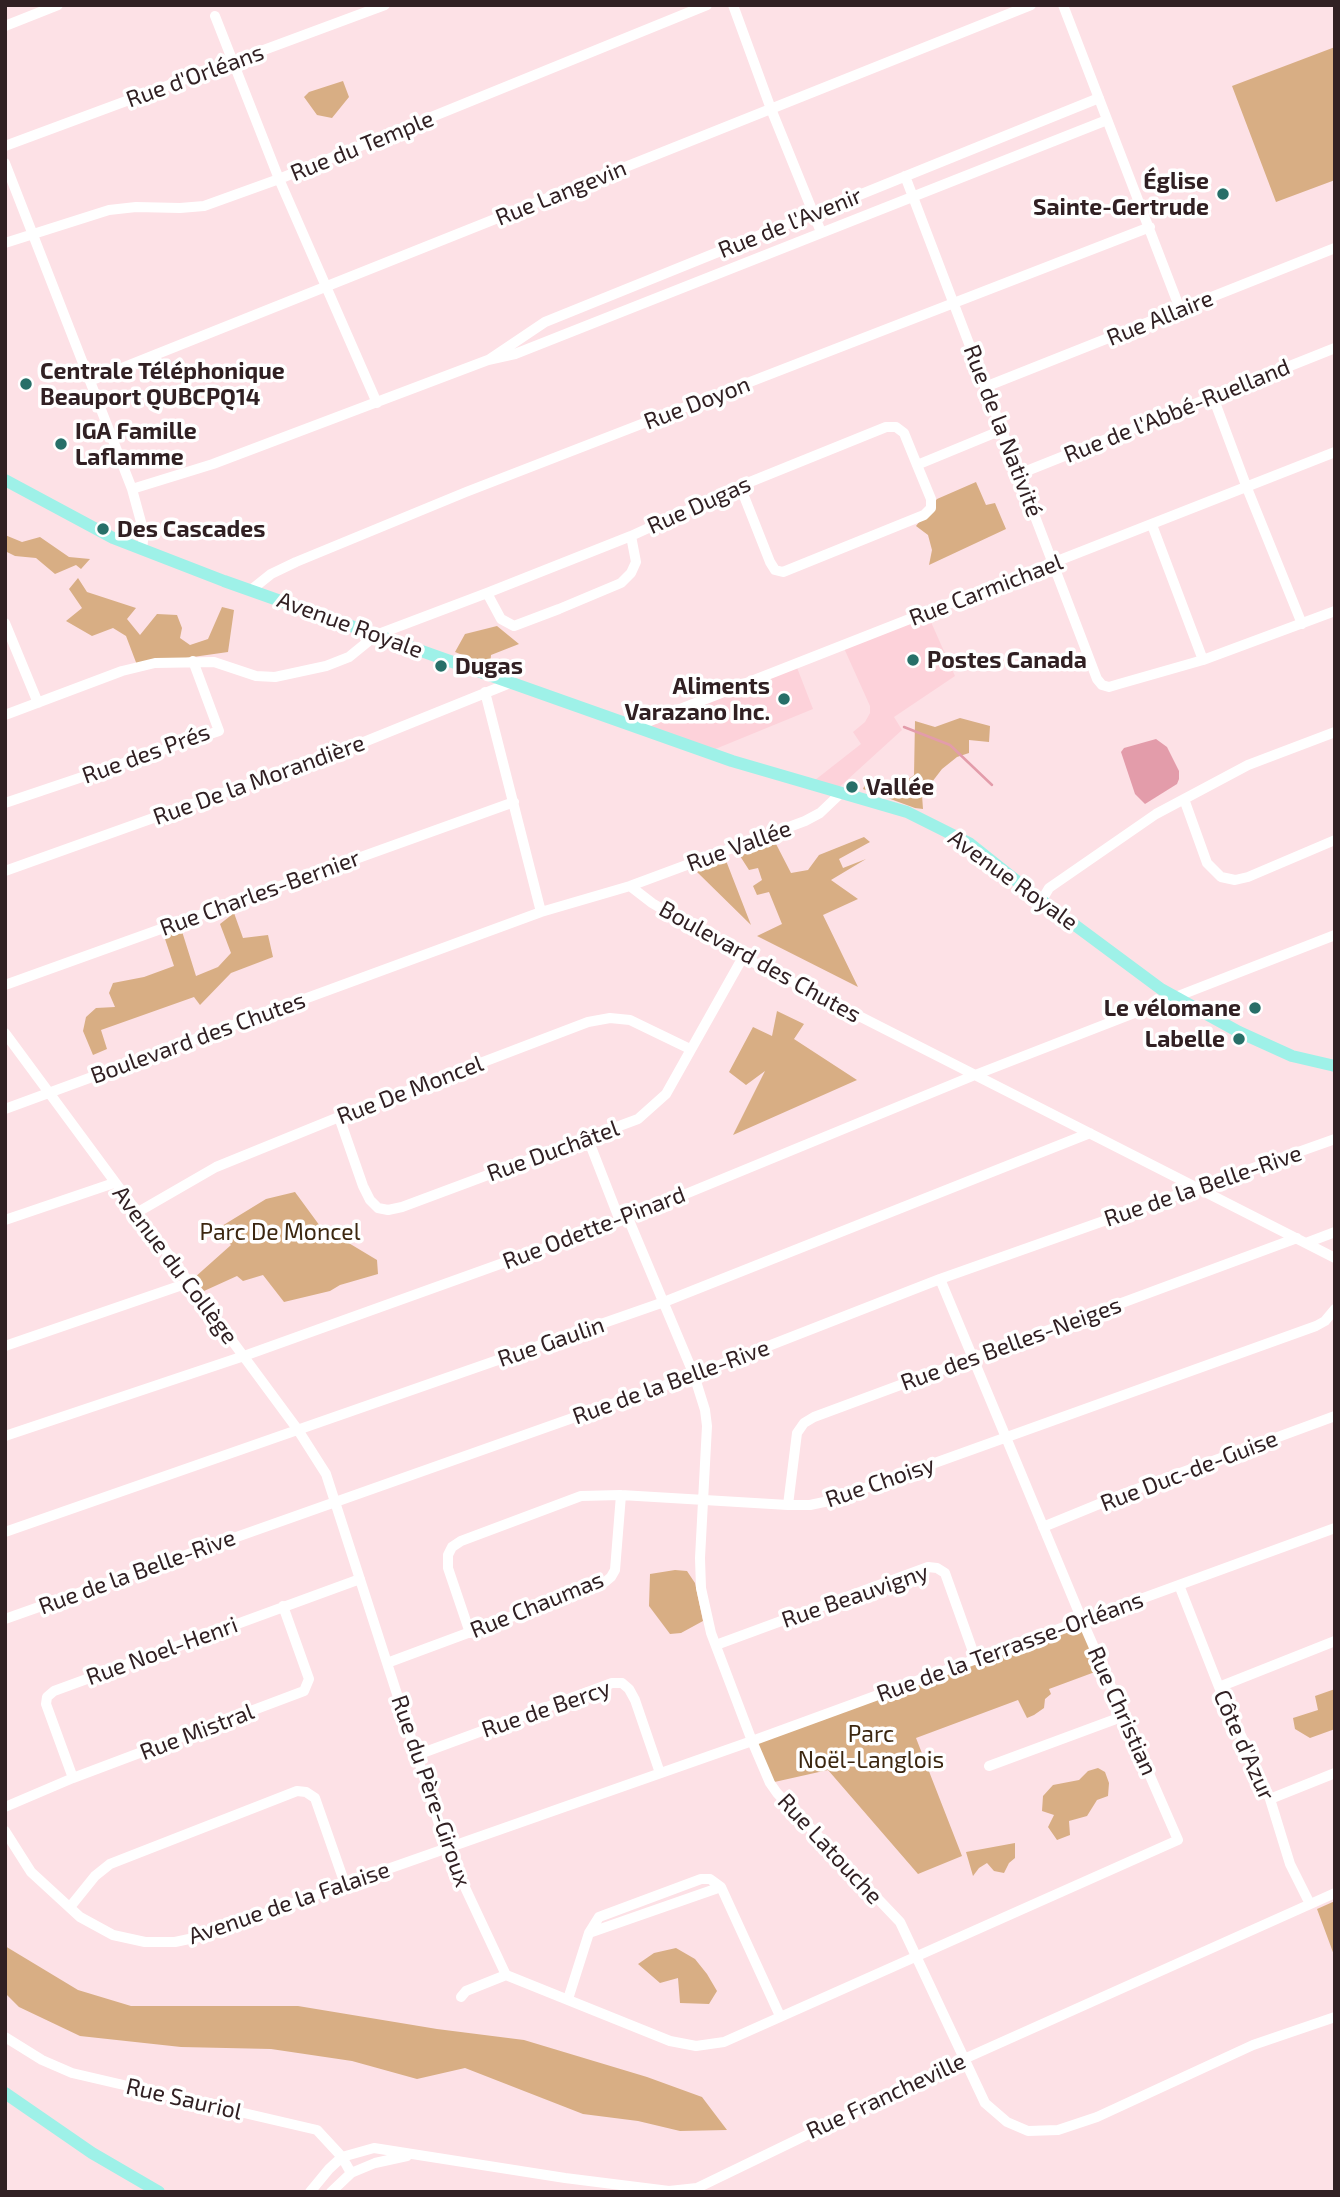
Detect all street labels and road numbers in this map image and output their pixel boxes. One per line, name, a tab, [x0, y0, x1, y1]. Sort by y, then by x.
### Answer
street label: Rue d'Orléans	[123, 38, 267, 114]
street label: Rue du Temple	[286, 105, 438, 187]
street label: Rue Langevin	[491, 154, 631, 232]
street label: Rue de l'Avenir	[714, 182, 866, 264]
street label: Rue Allaire	[1103, 284, 1217, 352]
street label: Rue de la Nativité	[957, 341, 1049, 521]
street label: Rue de l'Abbé-Ruelland	[1060, 353, 1294, 469]
street label: Rue Doyon	[640, 370, 754, 436]
street label: Rue Dugas	[643, 470, 755, 540]
street label: Rue Carmichael	[905, 548, 1067, 632]
street label: Avenue Royale	[273, 586, 427, 664]
street label: Rue des Prés	[78, 718, 214, 790]
street label: Rue De la Morandière	[149, 729, 369, 831]
street label: Rue Vallée	[683, 814, 795, 878]
street label: Avenue Royale	[943, 824, 1083, 936]
street label: Rue Charles-Bernier	[156, 844, 364, 942]
street label: Boulevard des Chutes	[654, 895, 866, 1029]
street label: Boulevard des Chutes	[87, 986, 309, 1090]
street label: Rue De Moncel	[333, 1049, 487, 1131]
street label: Rue Duchâtel	[483, 1114, 623, 1188]
street label: Rue de la Belle-Rive	[1100, 1139, 1306, 1233]
street label: Avenue du Collège	[107, 1180, 243, 1350]
street label: Rue Odette-Pinard	[499, 1180, 689, 1276]
street label: Rue des Belles-Neiges	[897, 1291, 1125, 1397]
street label: Rue Gaulin	[494, 1311, 608, 1373]
street label: Rue de la Belle-Rive	[569, 1334, 773, 1430]
street label: Rue Duc-de-Guise	[1097, 1425, 1281, 1517]
street label: Rue Choisy	[822, 1450, 938, 1514]
street label: Rue de la Belle-Rive	[35, 1524, 239, 1620]
street label: Rue Beauvigny	[778, 1558, 932, 1634]
street label: Rue Chaumas	[466, 1566, 608, 1644]
street label: Rue de la Terrasse-Orléans	[873, 1586, 1147, 1708]
street label: Rue Noel-Henri	[82, 1611, 242, 1691]
street label: Rue Christian	[1081, 1642, 1163, 1780]
street label: Rue de Bercy	[478, 1674, 614, 1744]
street label: Côte d'Azur	[1207, 1686, 1281, 1804]
street label: Rue du Père-Giroux	[385, 1691, 477, 1891]
street label: Rue Mistral	[136, 1698, 258, 1766]
street label: Rue Latouche	[772, 1788, 888, 1910]
street label: Avenue de la Falaise	[185, 1856, 393, 1950]
street label: Rue Francheville	[802, 2047, 970, 2145]
street label: Rue Sauriol	[123, 2072, 245, 2126]

